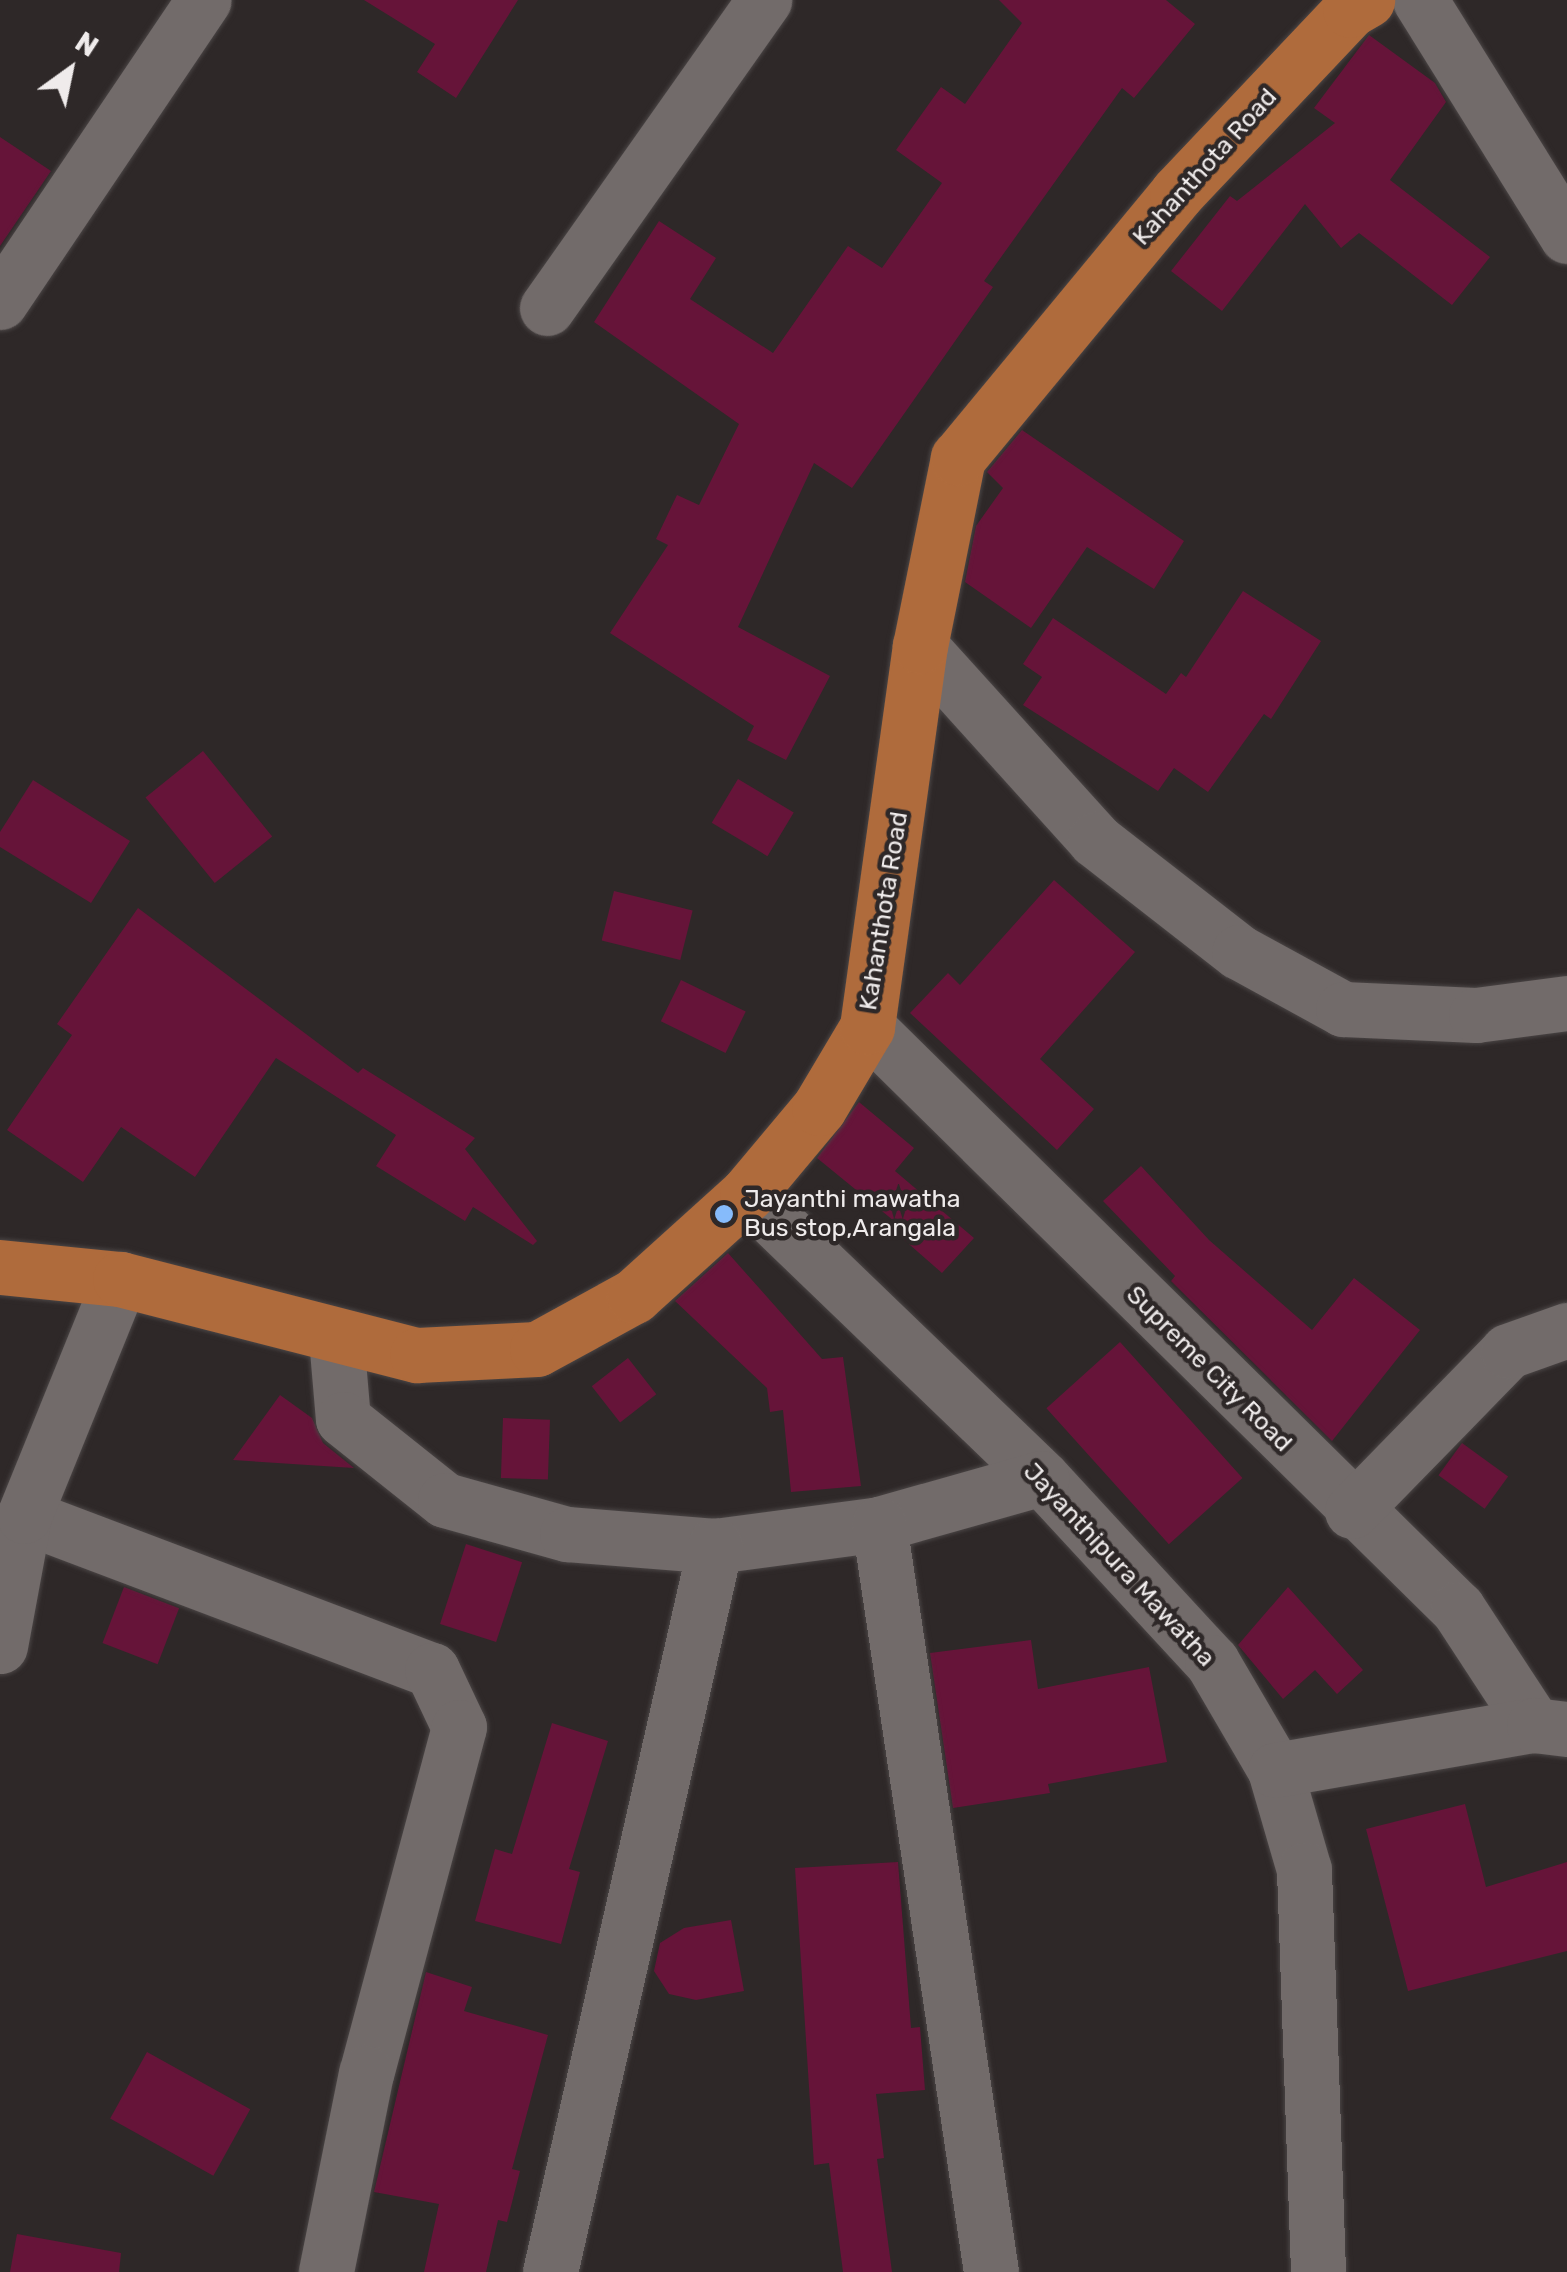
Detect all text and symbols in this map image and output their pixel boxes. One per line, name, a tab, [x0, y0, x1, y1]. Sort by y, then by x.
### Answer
north arrow	[20, 20, 120, 120]
text: N	[69, 25, 104, 64]
street label: Kahanthota Road	[1127, 82, 1283, 252]
street label: Kahanthota Road	[853, 809, 915, 1013]
place label: Jayanthi mawatha Bus stop,Arangala	[744, 1185, 961, 1244]
marker: Jayanthi mawatha Bus stop,Arangala	[713, 1203, 735, 1225]
street label: Supreme City Road	[1120, 1280, 1298, 1458]
street label: Jayanthipura Mawatha	[1017, 1457, 1221, 1673]

